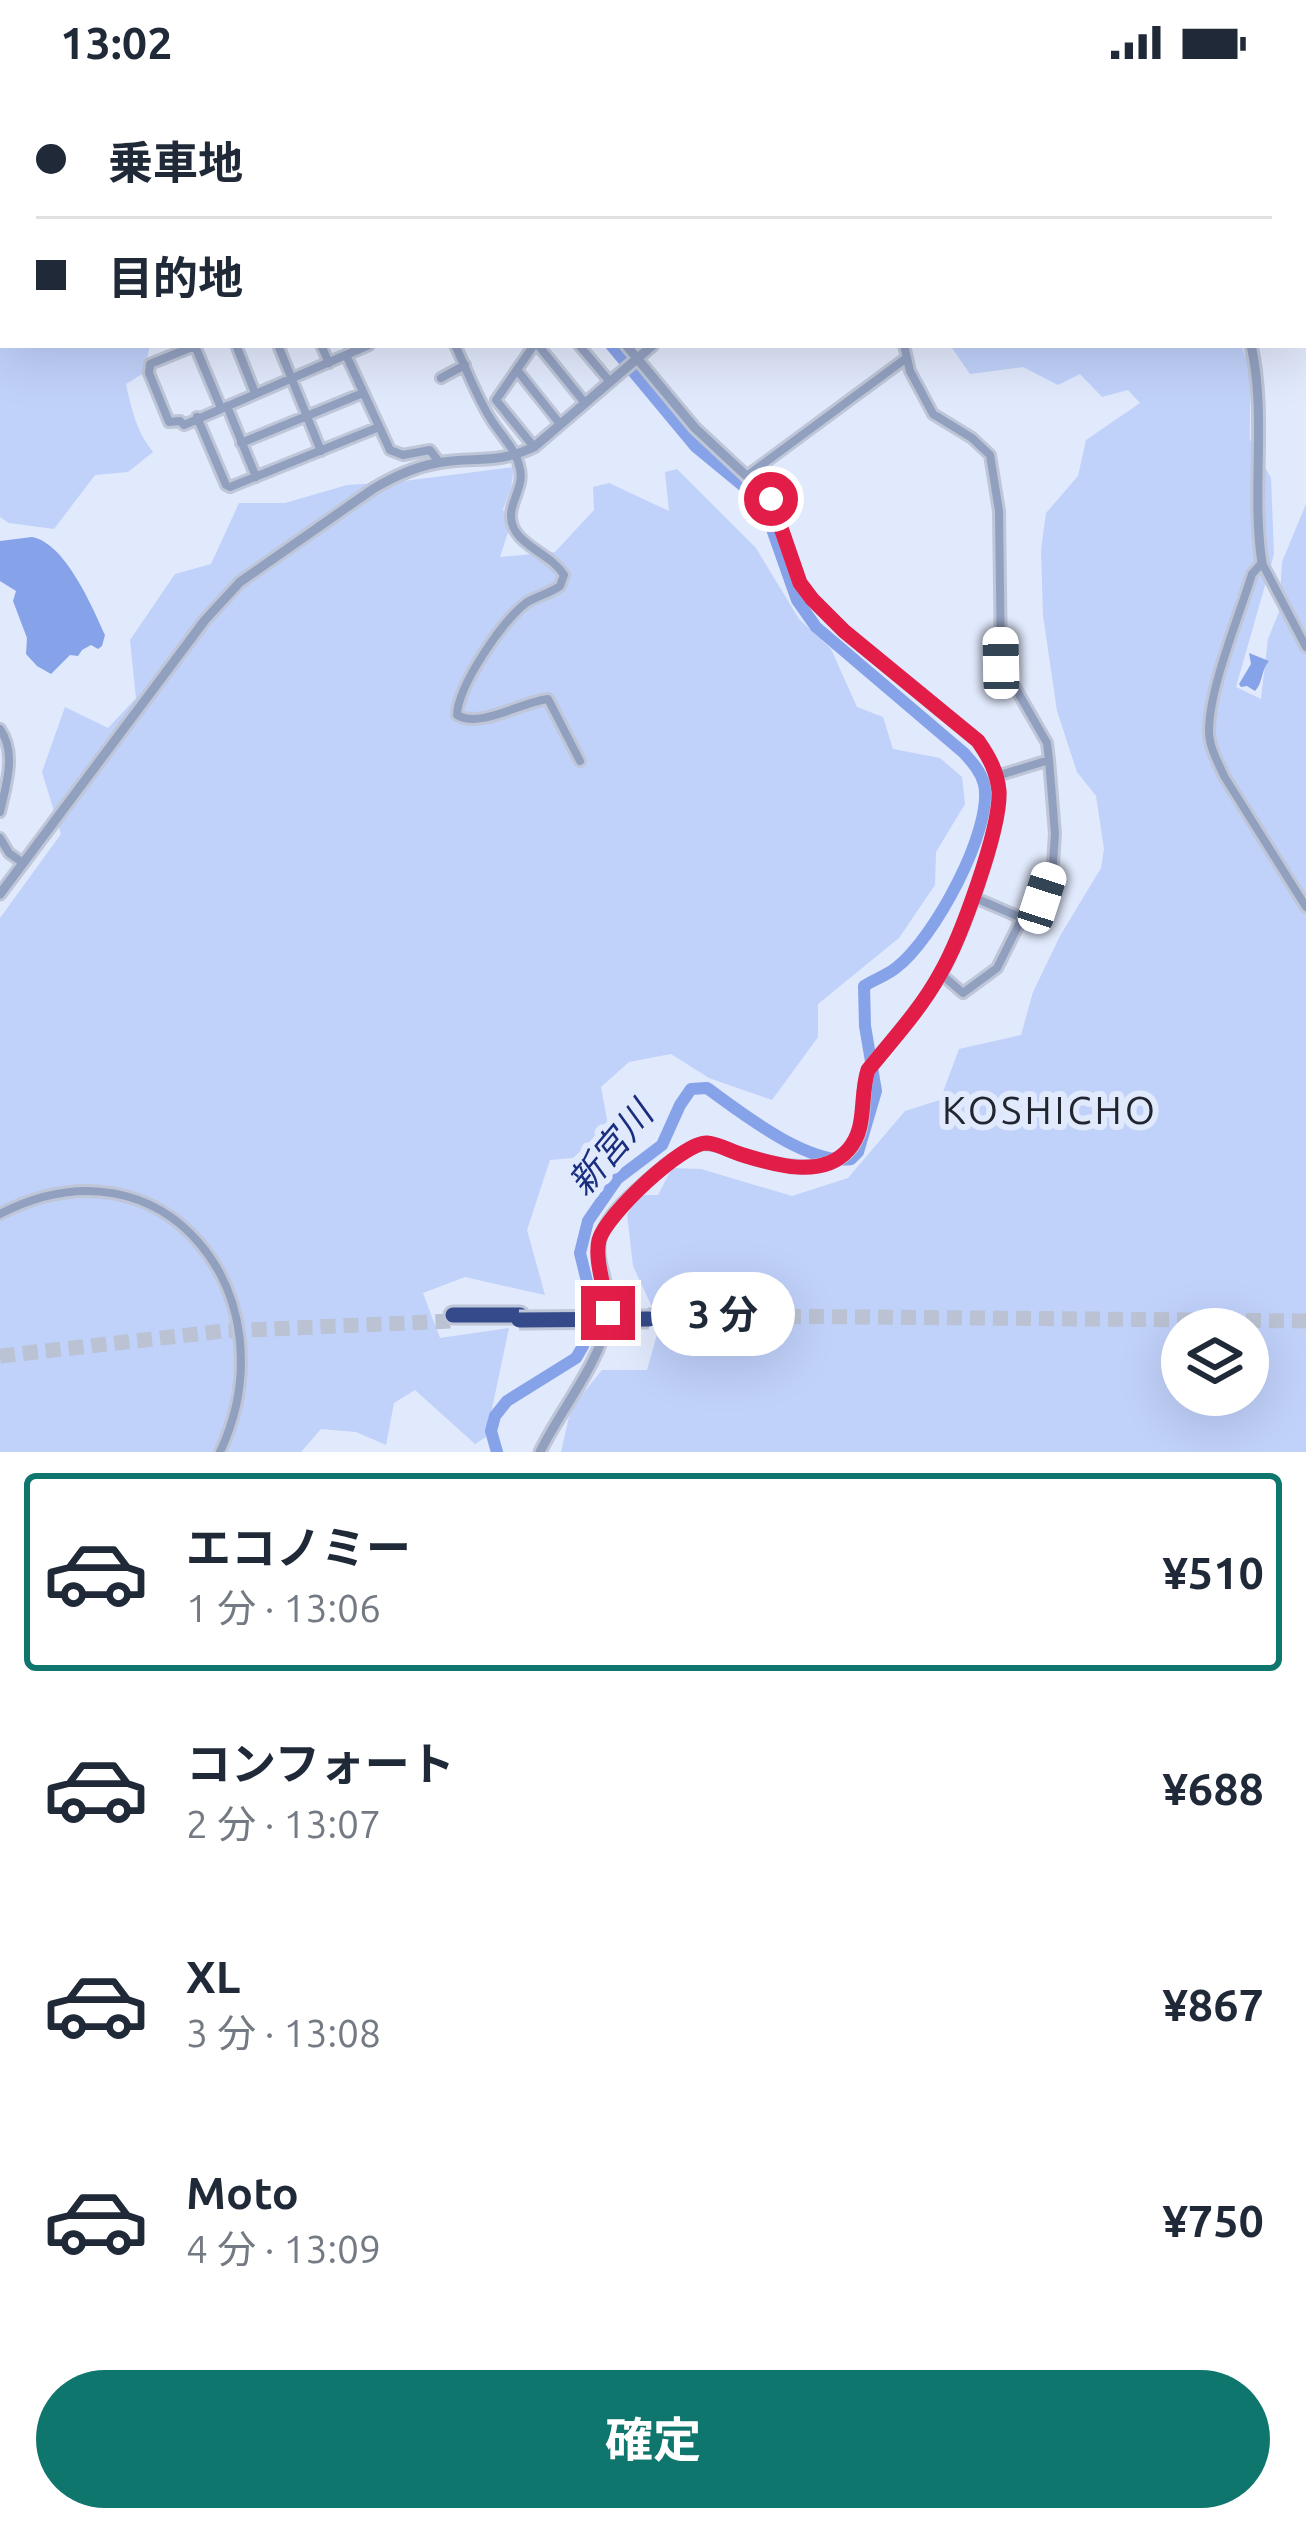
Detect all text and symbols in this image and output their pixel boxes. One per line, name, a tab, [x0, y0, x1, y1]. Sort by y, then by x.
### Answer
text: 13:02	[60, 17, 173, 68]
text: 乗車地	[108, 137, 243, 188]
text: 目的地	[108, 252, 243, 303]
route start	[744, 472, 798, 526]
car	[982, 627, 1020, 699]
car	[1014, 858, 1070, 938]
district label: KOSHICHO	[942, 1088, 1158, 1131]
water label: 新宮川	[559, 1090, 663, 1202]
callout: 3 分	[650, 1271, 794, 1355]
route end	[581, 1286, 635, 1340]
text: 3 分	[688, 1292, 758, 1335]
map controls	[1161, 1308, 1269, 1416]
button: layers	[1161, 1308, 1269, 1416]
icon: car	[42, 1518, 150, 1626]
text: エコノミー	[186, 1522, 411, 1573]
text: ¥510	[1162, 1547, 1264, 1598]
text: 1 分 · 13:06	[186, 1586, 381, 1629]
icon: car	[42, 1734, 150, 1842]
text: コンフォート	[186, 1738, 455, 1789]
text: ¥688	[1162, 1763, 1264, 1814]
text: 2 分 · 13:07	[186, 1802, 381, 1845]
icon: car	[42, 1950, 150, 2058]
text: XL	[186, 1951, 240, 2002]
text: ¥867	[1162, 1979, 1264, 2030]
text: 3 分 · 13:08	[186, 2011, 381, 2054]
icon: car	[42, 2166, 150, 2274]
text: Moto	[186, 2167, 299, 2218]
text: ¥750	[1162, 2195, 1264, 2246]
text: 4 分 · 13:09	[186, 2227, 381, 2270]
button: 確定	[36, 2370, 1270, 2508]

